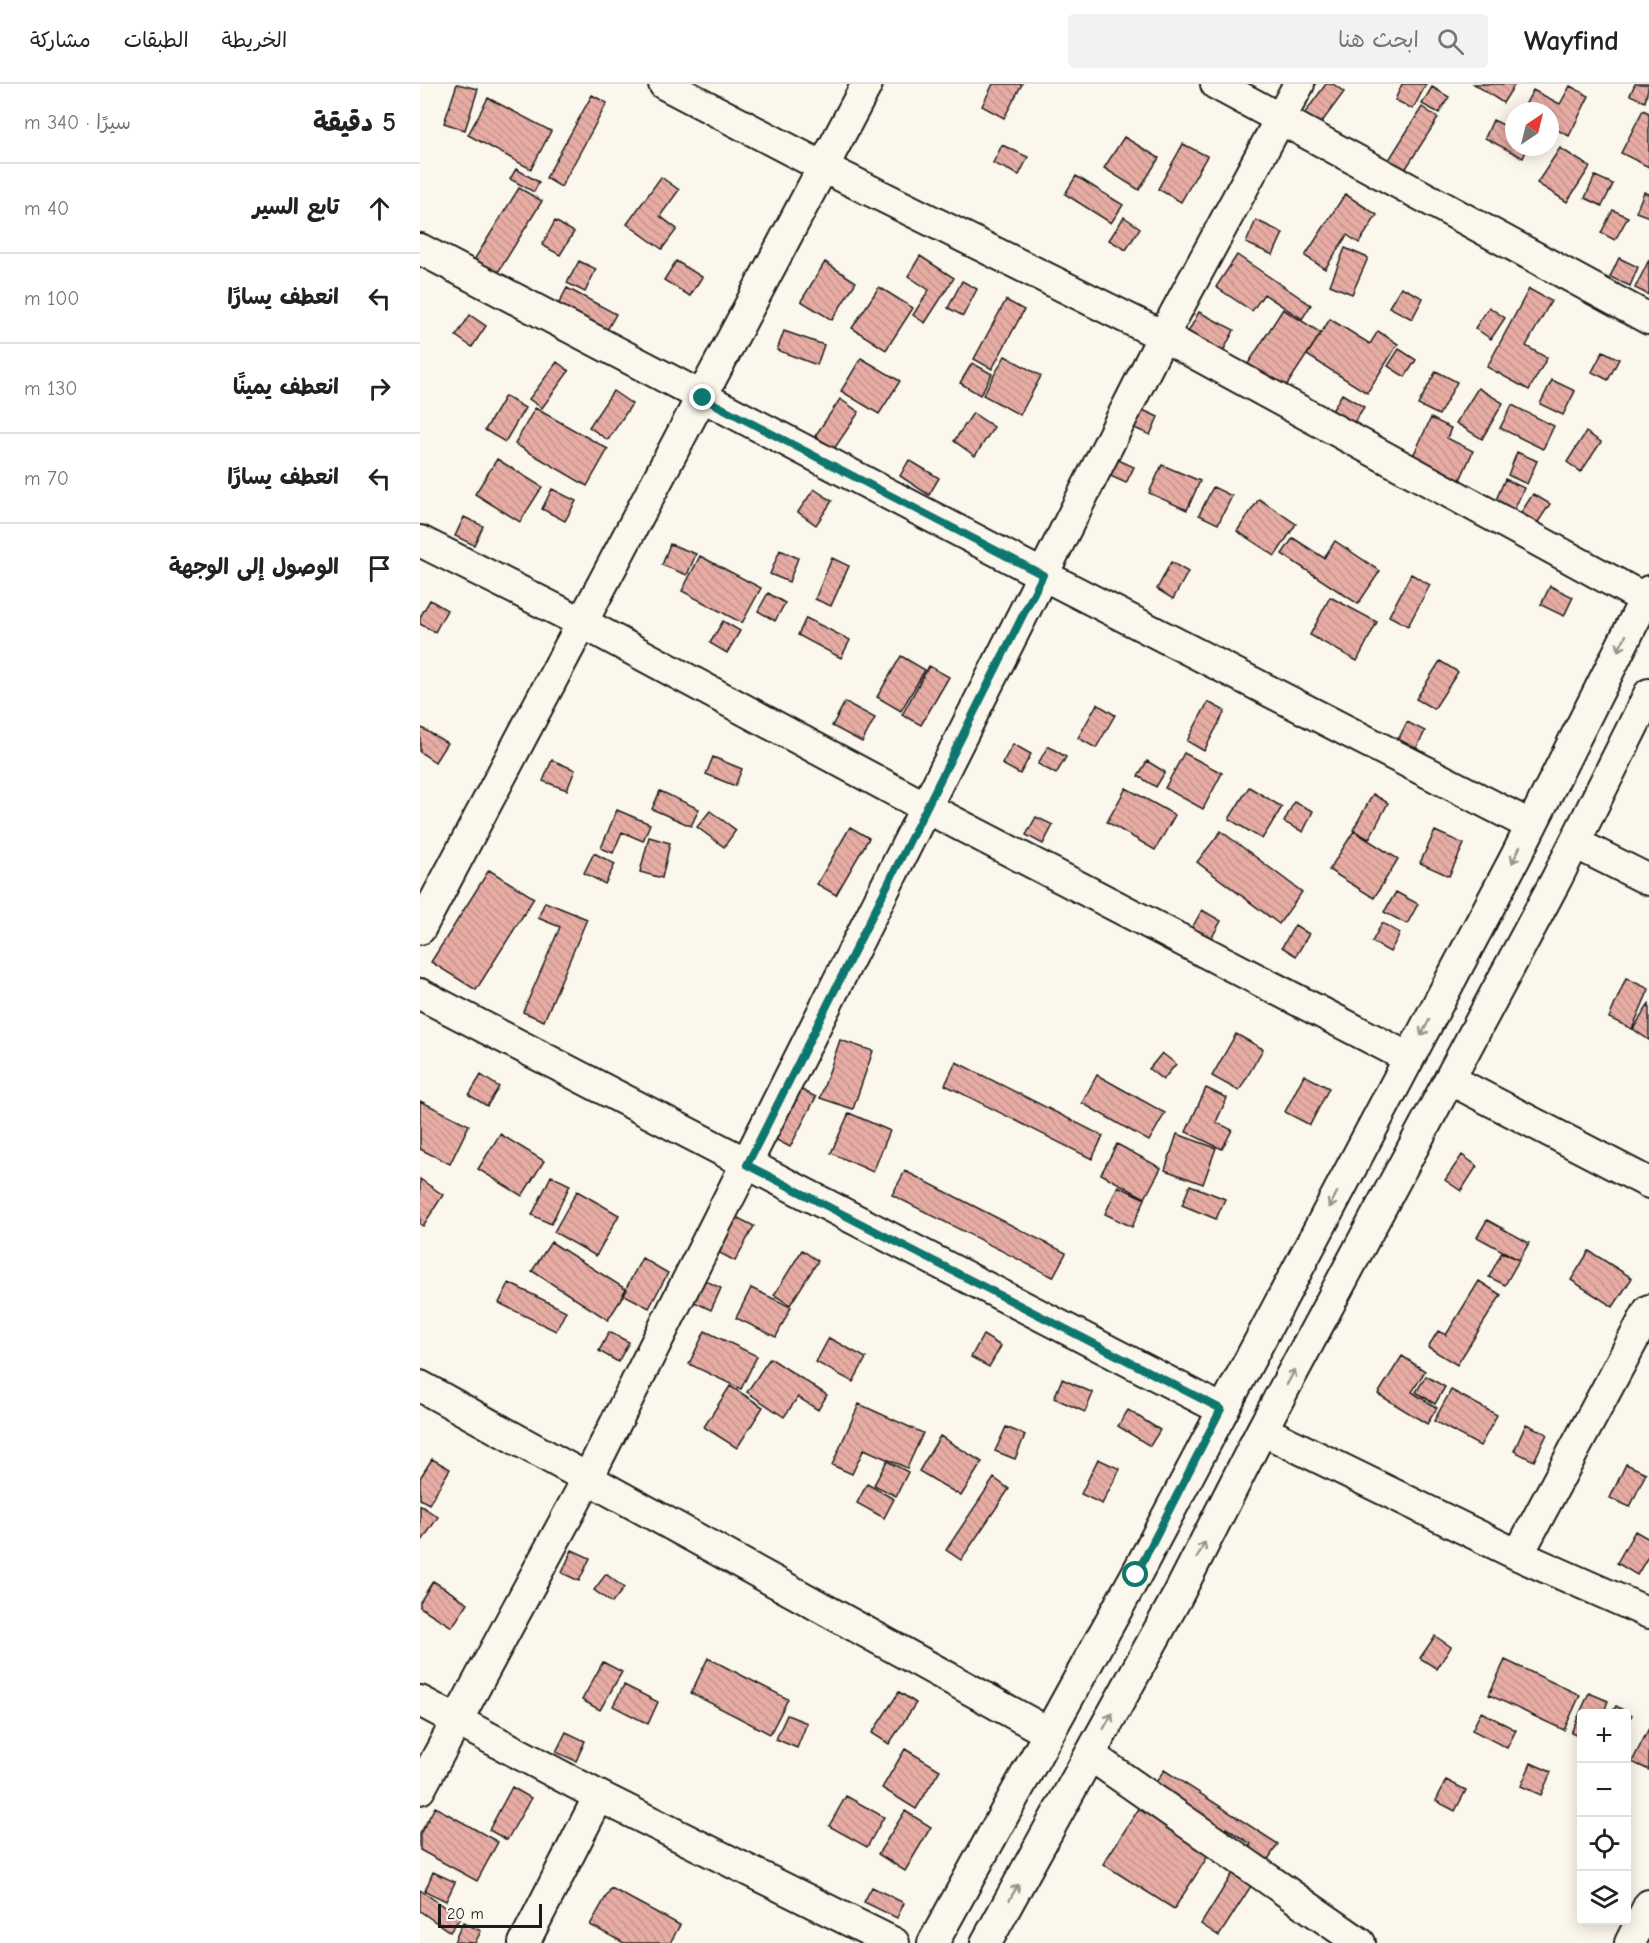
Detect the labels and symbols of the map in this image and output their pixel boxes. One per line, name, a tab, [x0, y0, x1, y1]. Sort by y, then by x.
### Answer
north arrow	[1505, 102, 1559, 156]
route end	[689, 384, 715, 410]
one-way arrow	[1616, 634, 1627, 652]
one-way arrow	[1510, 846, 1522, 864]
one-way arrow	[1419, 1018, 1430, 1036]
one-way arrow	[1327, 1190, 1338, 1208]
one-way arrow	[1286, 1368, 1297, 1386]
one-way arrow	[1196, 1541, 1207, 1559]
route start	[1122, 1561, 1148, 1587]
one-way arrow	[1102, 1713, 1114, 1730]
one-way arrow	[1008, 1884, 1020, 1901]
scale bar	[438, 1901, 542, 1928]

